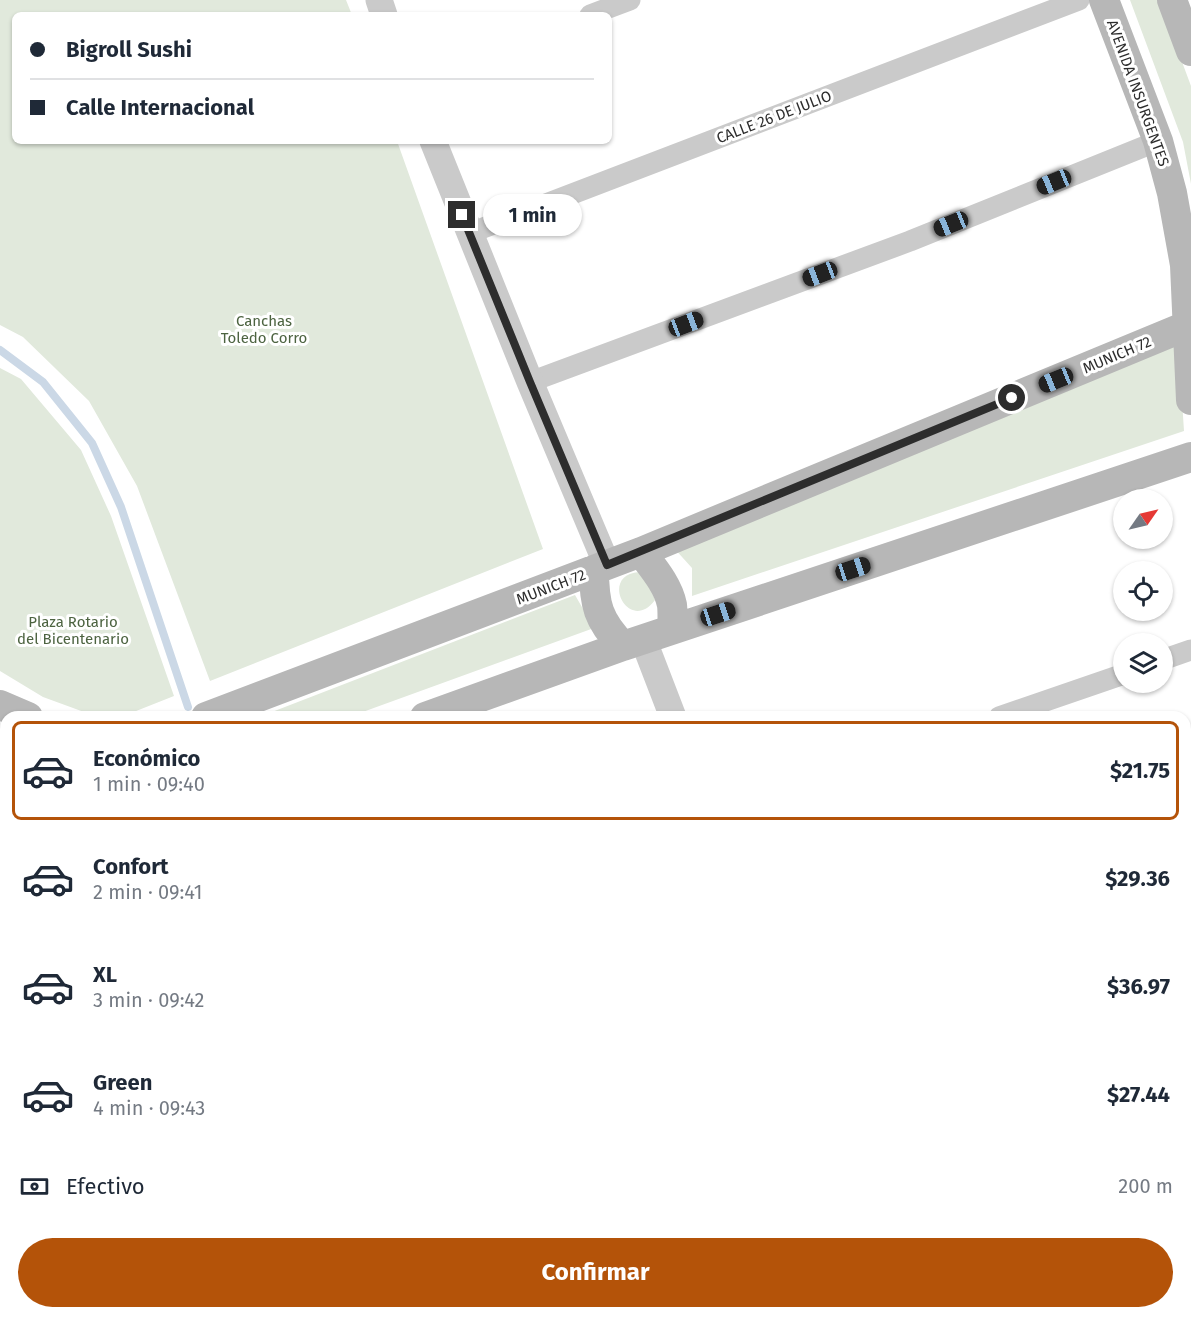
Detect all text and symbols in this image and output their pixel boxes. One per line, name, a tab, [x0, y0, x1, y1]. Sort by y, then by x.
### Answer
street label: AVENIDA INSURGENTES	[1103, 17, 1173, 169]
text: Bigroll Sushi	[66, 36, 192, 63]
street label: CALLE 26 DE JULIO	[714, 87, 834, 147]
text: Calle Internacional	[66, 94, 254, 121]
car	[1034, 167, 1074, 197]
callout: 1 min	[483, 194, 582, 236]
route end	[448, 201, 475, 228]
text: 1 min	[508, 203, 557, 227]
car	[931, 209, 971, 239]
car	[800, 259, 840, 289]
car	[666, 309, 706, 339]
park label: Canchas Toledo Corro	[221, 312, 307, 347]
street label: MUNICH 72	[1080, 333, 1154, 377]
car	[1036, 365, 1076, 395]
route start	[998, 384, 1025, 411]
north arrow	[1113, 489, 1173, 549]
map controls	[1113, 489, 1173, 693]
car	[833, 555, 873, 583]
button: locate	[1113, 561, 1173, 621]
street label: MUNICH 72	[514, 566, 588, 608]
car	[698, 600, 738, 628]
park label: Plaza Rotario del Bicentenario	[17, 613, 129, 648]
button: layers	[1113, 633, 1173, 693]
icon: car	[21, 744, 75, 798]
text: Económico	[93, 745, 200, 772]
text: $21.75	[1110, 757, 1170, 784]
text: 1 min · 09:40	[93, 772, 205, 796]
icon: car	[21, 852, 75, 906]
text: Confort	[93, 853, 169, 880]
text: $29.36	[1105, 865, 1170, 892]
text: 2 min · 09:41	[93, 880, 202, 904]
icon: car	[21, 960, 75, 1014]
text: XL	[93, 961, 117, 988]
text: $36.97	[1107, 973, 1170, 1000]
text: 3 min · 09:42	[93, 988, 204, 1012]
icon: car	[21, 1068, 75, 1122]
text: Green	[93, 1069, 152, 1096]
text: $27.44	[1107, 1081, 1170, 1108]
text: 4 min · 09:43	[93, 1096, 205, 1120]
icon: cash	[18, 1170, 51, 1203]
text: Efectivo	[66, 1173, 145, 1200]
text: 200 m	[1118, 1174, 1173, 1198]
button: Confirmar	[18, 1238, 1173, 1307]

